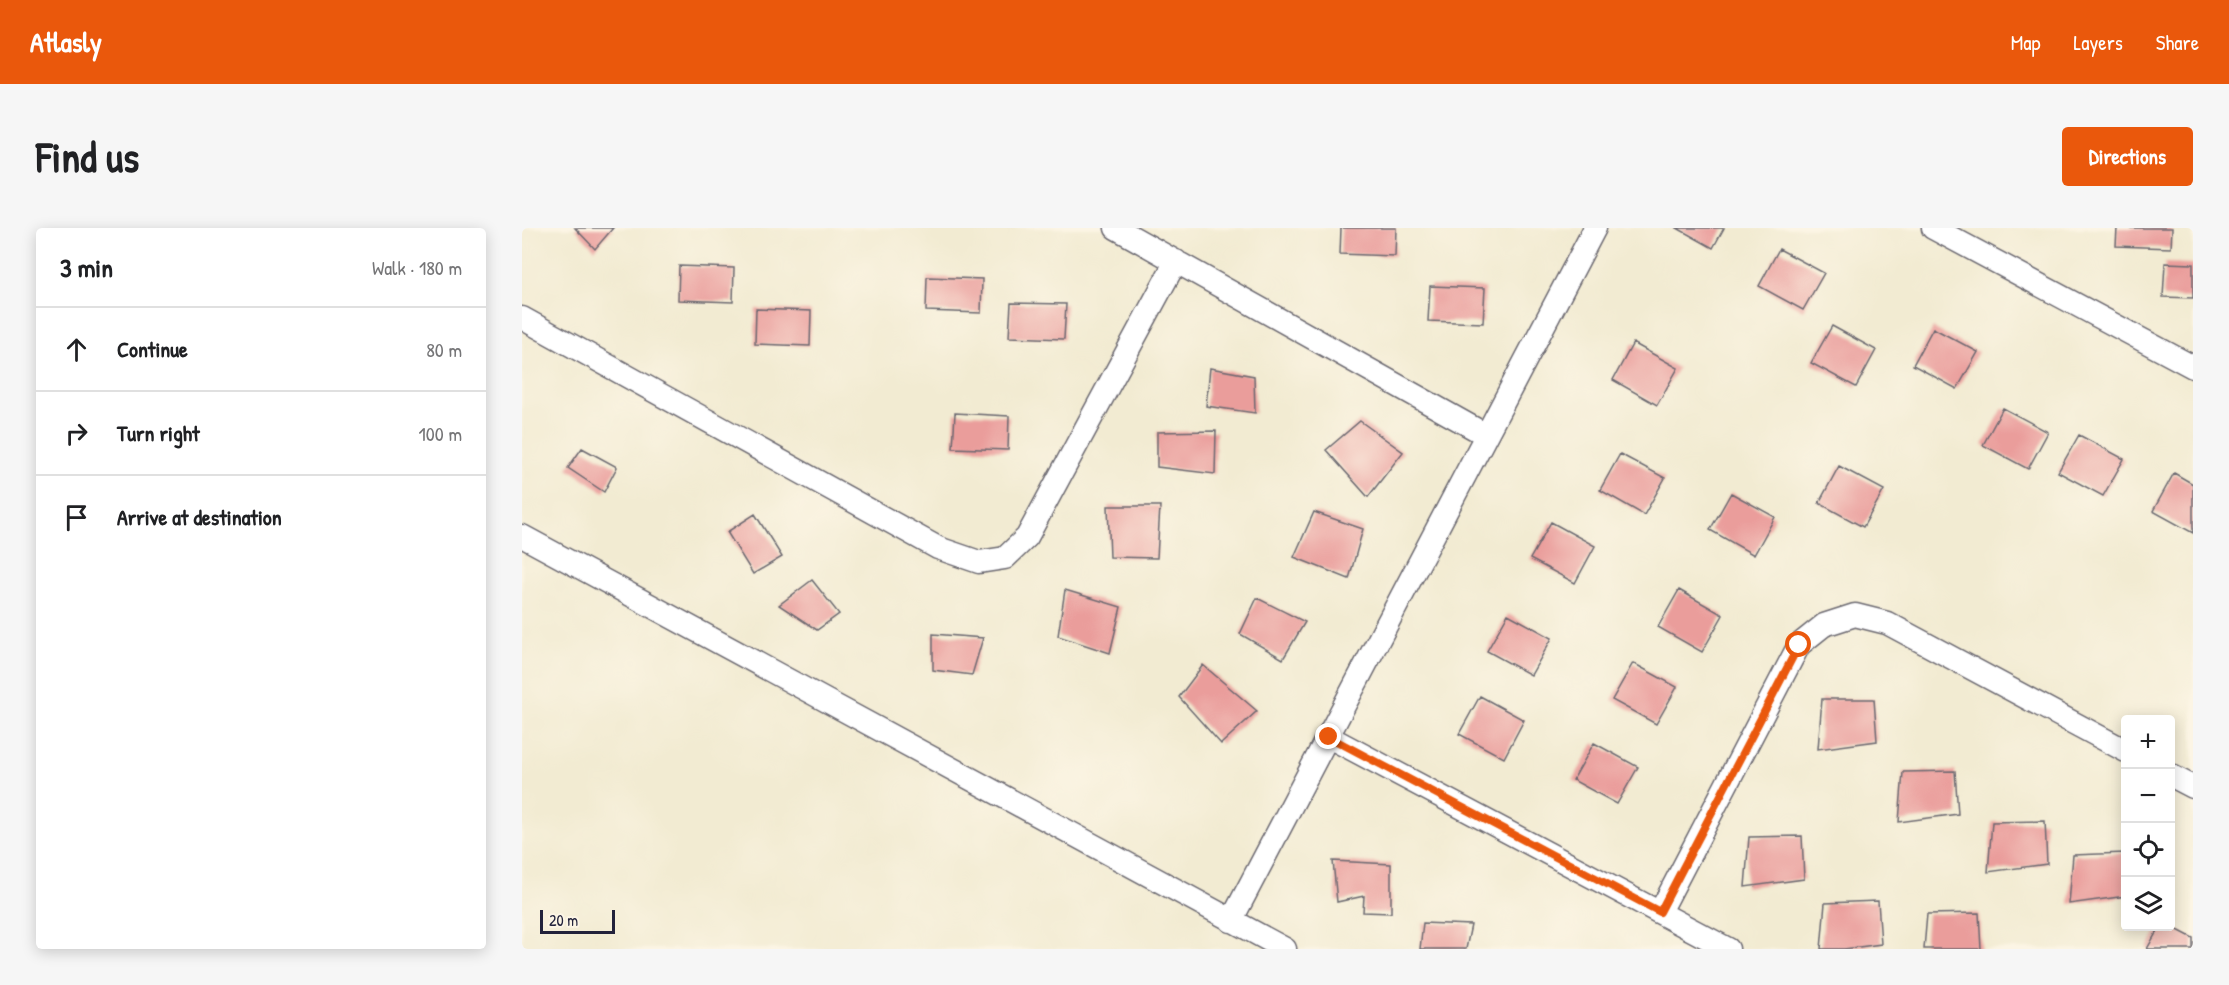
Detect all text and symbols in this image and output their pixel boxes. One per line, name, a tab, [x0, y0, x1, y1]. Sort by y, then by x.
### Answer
text: Atlasly	[30, 23, 102, 61]
text: Map	[2011, 28, 2040, 57]
text: Layers	[2073, 28, 2123, 57]
text: Share	[2156, 28, 2199, 57]
button: Directions	[2062, 127, 2193, 186]
text: Find us	[36, 128, 139, 185]
text: 3 min	[60, 250, 113, 285]
text: Walk · 180 m	[372, 254, 462, 281]
icon: ahead	[60, 333, 93, 366]
text: Continue	[117, 334, 188, 364]
text: 80 m	[426, 336, 462, 363]
icon: right	[60, 417, 93, 450]
text: Turn right	[117, 418, 200, 448]
text: 100 m	[419, 420, 462, 447]
icon: arrive	[60, 501, 93, 534]
text: Arrive at destination	[117, 502, 282, 532]
route start	[1785, 631, 1811, 657]
map controls	[2121, 715, 2175, 931]
button: +	[2121, 715, 2175, 769]
route end	[1315, 723, 1341, 749]
button: −	[2121, 769, 2175, 823]
button: locate	[2121, 823, 2175, 877]
button: layers	[2121, 877, 2175, 931]
scale bar	[540, 907, 615, 934]
text: 20 m	[549, 909, 578, 931]

